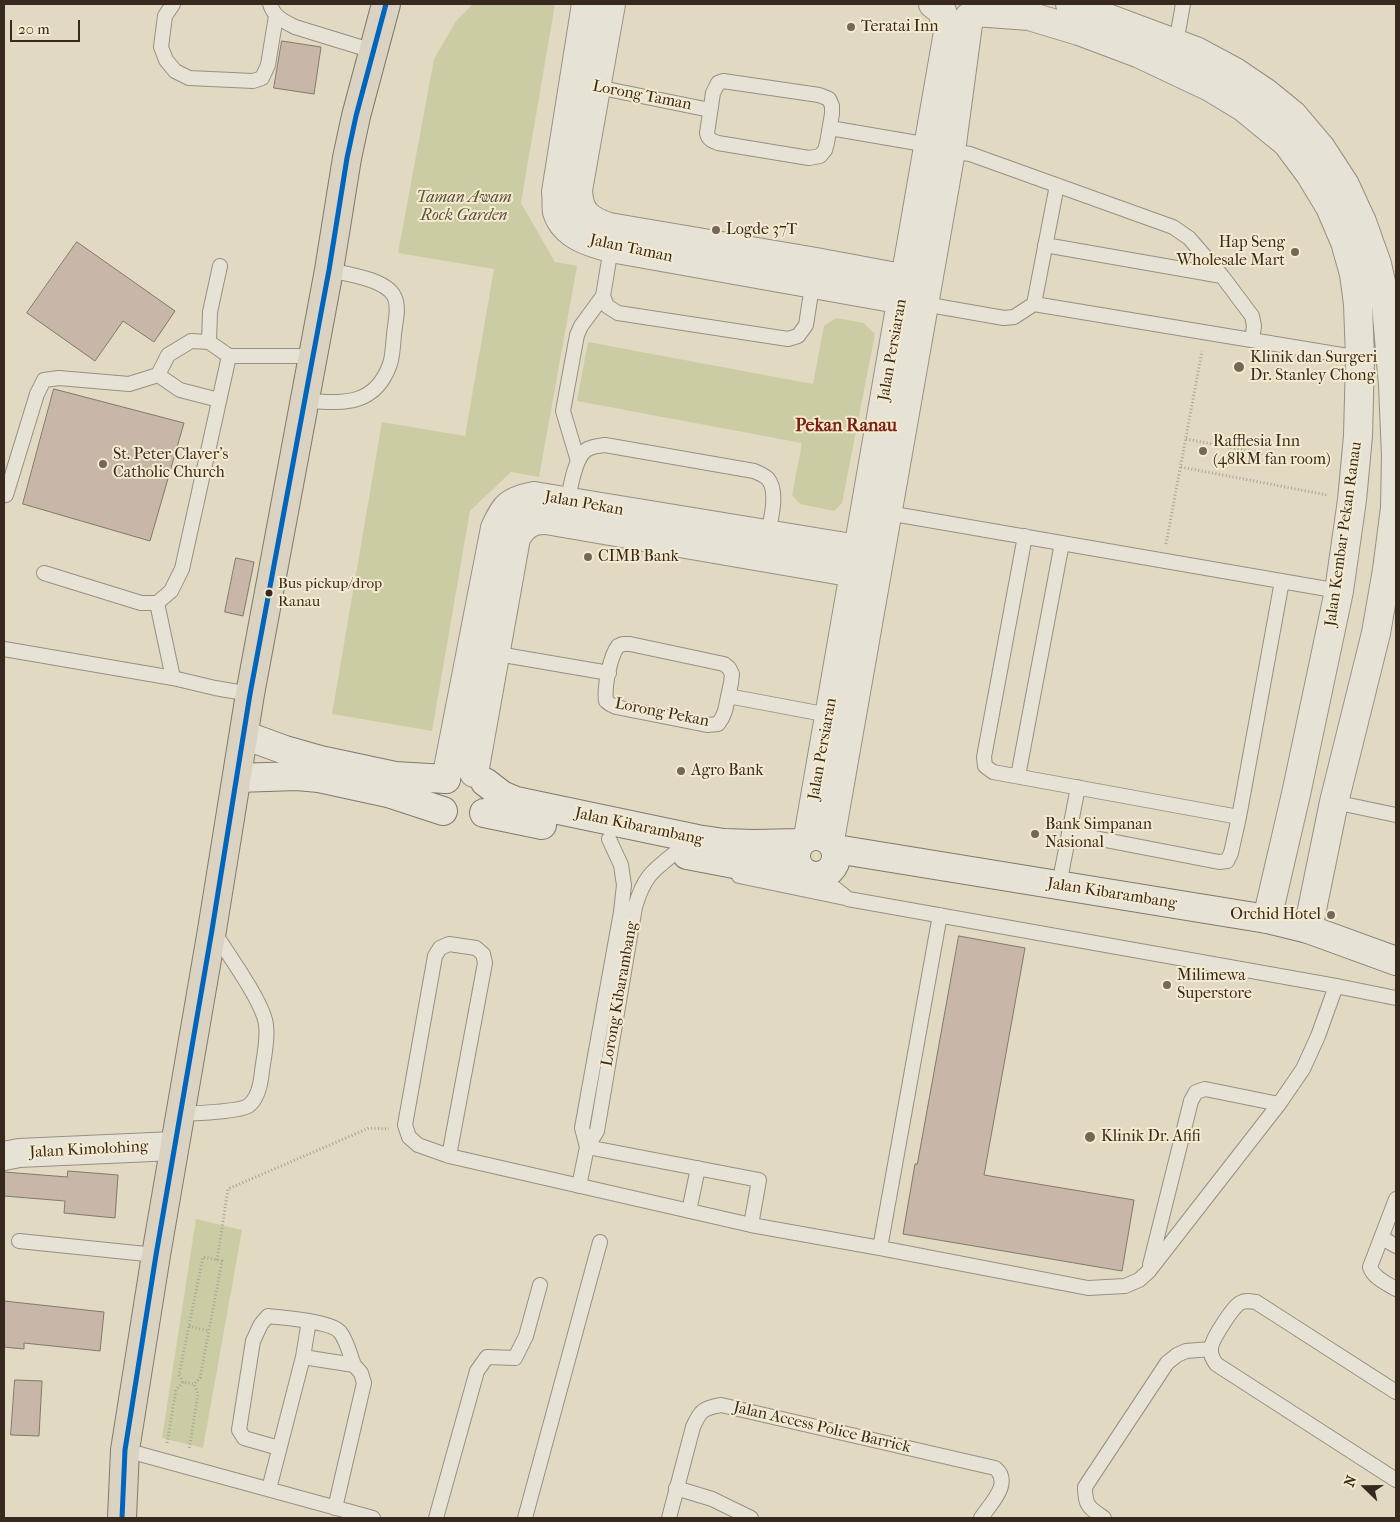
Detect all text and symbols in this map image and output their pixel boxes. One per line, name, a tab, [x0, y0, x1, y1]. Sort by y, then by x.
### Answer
scale bar	[12, 10, 82, 42]
place label: Teratai Inn	[861, 17, 939, 37]
text: 20 m	[18, 20, 50, 38]
marker: Teratai Inn	[845, 21, 857, 33]
street label: Lorong Taman	[591, 77, 693, 115]
park label: Taman Awam Rock Garden	[416, 188, 512, 226]
place label: Logde 37T	[726, 220, 797, 240]
marker: Logde 37T	[710, 224, 722, 236]
street label: Jalan Taman	[588, 231, 674, 267]
place label: Hap Seng Wholesale Mart	[1177, 233, 1285, 271]
marker: Hap Seng Wholesale Mart	[1289, 246, 1301, 258]
street label: Jalan Persiaran	[875, 298, 911, 402]
place label: Klinik dan Surgeri Dr. Stanley Chong	[1250, 348, 1377, 386]
marker: Klinik dan Surgeri Dr. Stanley Chong	[1232, 360, 1246, 374]
district label: Pekan Ranau	[795, 416, 897, 438]
place label: Rafflesia Inn (48RM fan room)	[1213, 432, 1331, 470]
street label: Jalan Kembar Pekan Ranau	[1322, 440, 1366, 628]
place label: St. Peter Claver's Catholic Church	[113, 445, 228, 483]
marker: Rafflesia Inn (48RM fan room)	[1197, 445, 1209, 457]
marker: St. Peter Claver's Catholic Church	[97, 458, 109, 470]
street label: Jalan Pekan	[543, 488, 625, 520]
place label: CIMB Bank	[598, 547, 679, 567]
marker: CIMB Bank	[582, 551, 594, 563]
place label: Bus pickup/drop Ranau	[278, 575, 382, 610]
marker: Bus pickup/drop Ranau	[264, 588, 274, 598]
street label: Lorong Pekan	[613, 694, 711, 732]
street label: Jalan Persiaran	[805, 697, 841, 801]
place label: Agro Bank	[691, 761, 764, 781]
marker: Agro Bank	[675, 765, 687, 777]
street label: Jalan Kibarambang	[573, 804, 705, 850]
place label: Bank Simpanan Nasional	[1045, 815, 1152, 853]
marker: Bank Simpanan Nasional	[1029, 828, 1041, 840]
street label: Jalan Kibarambang	[1046, 874, 1178, 914]
place label: Orchid Hotel	[1230, 905, 1321, 925]
marker: Orchid Hotel	[1325, 909, 1337, 921]
street label: Lorong Kibarambang	[598, 920, 642, 1068]
place label: Milimewa Superstore	[1177, 966, 1252, 1004]
marker: Milimewa Superstore	[1161, 979, 1173, 991]
place label: Klinik Dr. Afifi	[1101, 1127, 1201, 1147]
marker: Klinik Dr. Afifi	[1083, 1130, 1097, 1144]
street label: Jalan Kimolohing	[29, 1137, 149, 1163]
street label: Jalan Access Police Barrick	[732, 1398, 912, 1458]
north arrow	[1340, 1462, 1390, 1512]
text: N	[1341, 1473, 1360, 1489]

